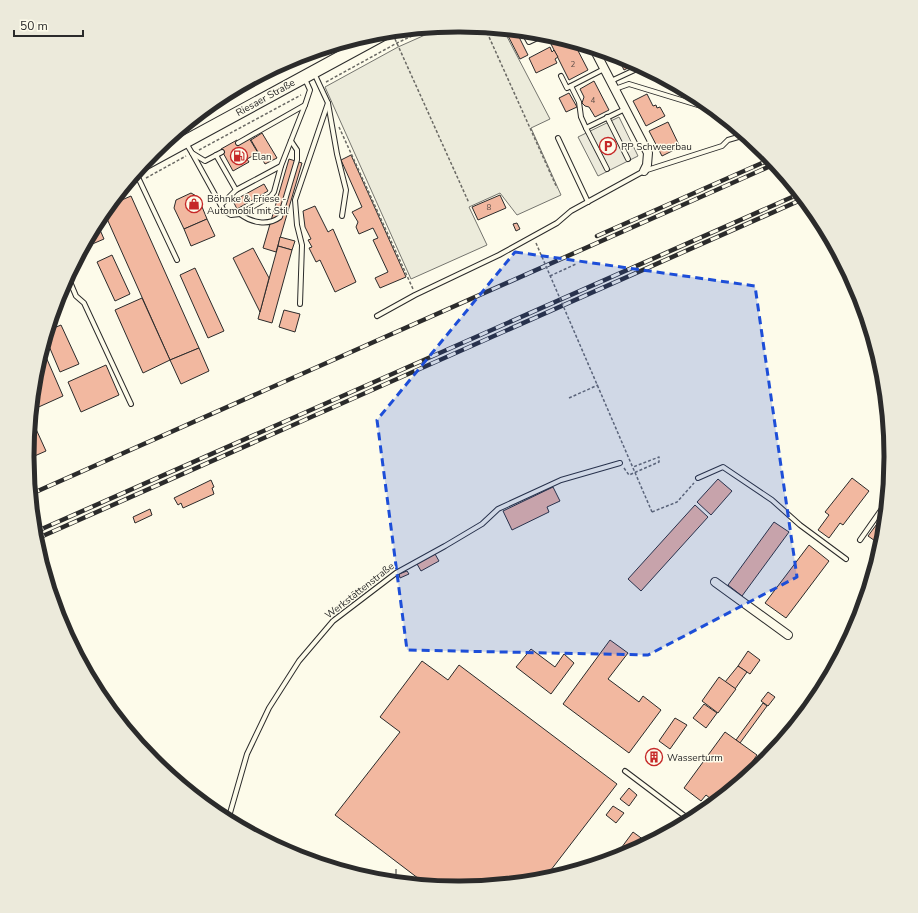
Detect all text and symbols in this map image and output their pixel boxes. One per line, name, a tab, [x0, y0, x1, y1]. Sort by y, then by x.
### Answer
scale bar	[14, 12, 83, 38]
text: 50 m	[20, 18, 48, 34]
house number: 2	[571, 59, 576, 70]
street label: Riesaer Straße	[233, 76, 298, 120]
house number: 4	[591, 95, 596, 106]
parking icon: PP Schweerbau	[598, 136, 618, 156]
place label: PP Schweerbau	[621, 140, 692, 154]
fuel station icon: Elan	[229, 146, 249, 166]
place label: Elan	[252, 150, 272, 164]
place label: Böhnke & Friese - Automobil mit Stil	[207, 192, 289, 218]
shop icon: Böhnke & Friese - Automobil mit Stil	[184, 194, 204, 214]
house number: 8	[487, 202, 492, 213]
street label: Werkstättenstraße	[322, 559, 397, 622]
building icon: Wasserturm	[644, 747, 664, 767]
place label: Wasserturm	[667, 751, 723, 765]

